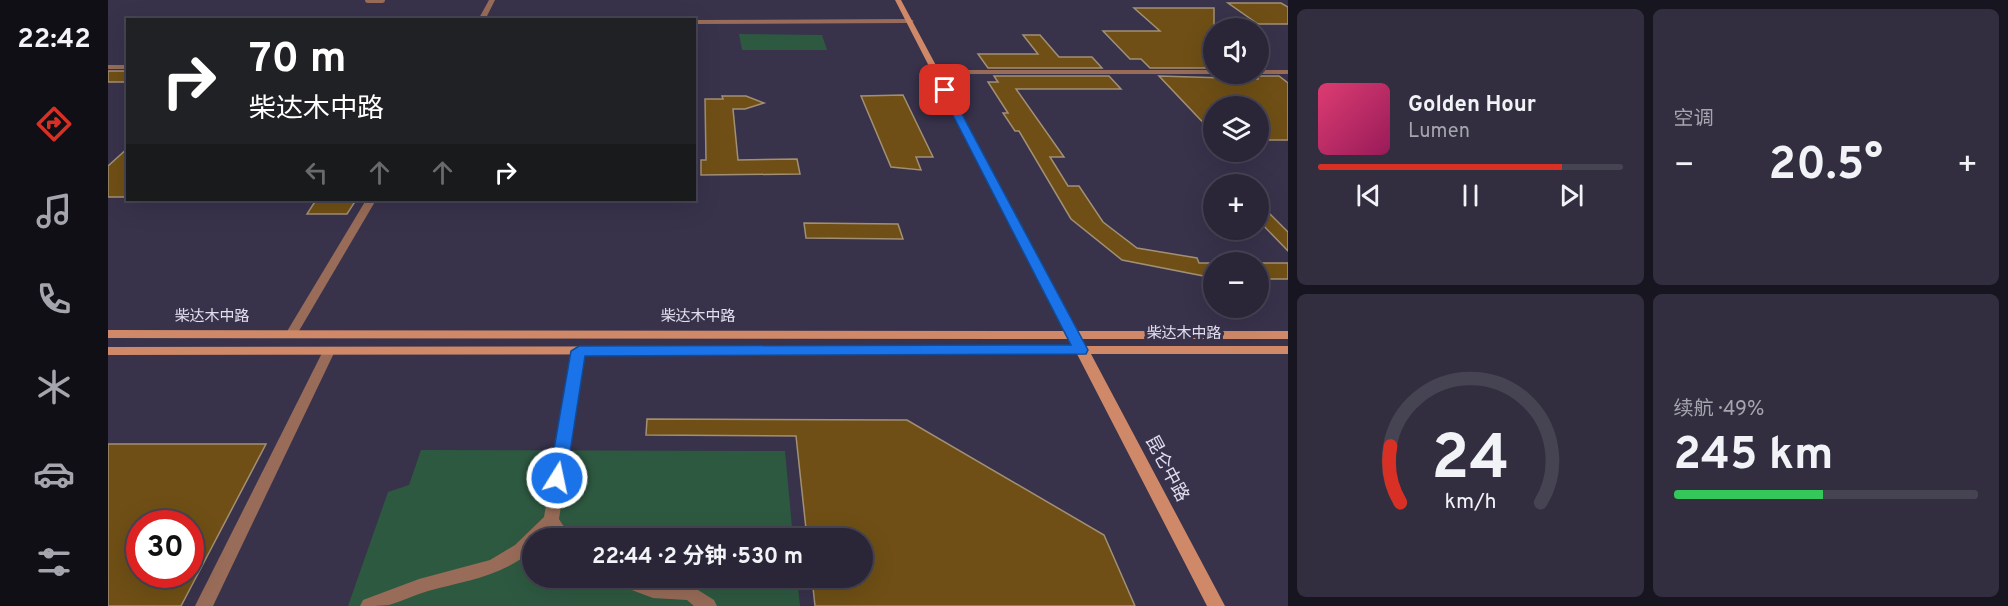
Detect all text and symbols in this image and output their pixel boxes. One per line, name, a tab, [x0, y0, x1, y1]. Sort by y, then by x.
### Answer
map controls	[1203, 18, 1269, 318]
button: sound	[1203, 18, 1269, 84]
text: 22:42	[17, 23, 91, 57]
text: 70 m	[249, 34, 347, 87]
icon: right	[150, 42, 228, 120]
pin	[919, 64, 970, 115]
icon: arrive	[928, 73, 961, 106]
text: Golden Hour	[1408, 92, 1536, 119]
text: 柴达木中路	[249, 93, 384, 127]
button: layers	[1203, 96, 1269, 162]
icon: directions	[33, 103, 75, 145]
text: 空调	[1674, 107, 1714, 133]
text: Lumen	[1408, 119, 1470, 145]
text: 20.5°	[1769, 138, 1883, 195]
text: −	[1674, 146, 1695, 188]
text: +	[1957, 146, 1978, 188]
icon: left	[300, 156, 333, 189]
icon: ahead	[363, 156, 396, 189]
icon: ahead	[426, 156, 459, 189]
icon: right	[489, 156, 522, 189]
button: +	[1203, 174, 1269, 240]
icon: previous	[1352, 179, 1385, 212]
icon: pause	[1454, 179, 1487, 212]
icon: next	[1555, 179, 1588, 212]
icon: music	[33, 190, 75, 232]
button: −	[1203, 252, 1269, 318]
icon: phone	[33, 278, 75, 320]
street label: 柴达木中路	[174, 308, 250, 327]
street label: 柴达木中路	[660, 308, 736, 327]
street label: 柴达木中路	[1146, 325, 1222, 344]
icon: climate	[33, 366, 75, 408]
text: 续航 · 49%	[1674, 397, 1764, 423]
text: 24	[1431, 422, 1509, 501]
text: 245 km	[1674, 428, 1833, 485]
street label: 昆仑中路	[1139, 432, 1193, 506]
position arrow	[525, 446, 589, 510]
icon: car	[33, 453, 75, 495]
text: km/h	[1444, 489, 1496, 516]
speed limit sign: 30	[126, 510, 204, 588]
icon: filters	[33, 541, 75, 583]
text: 22:44 · 2 分钟 · 530 m	[592, 544, 803, 571]

